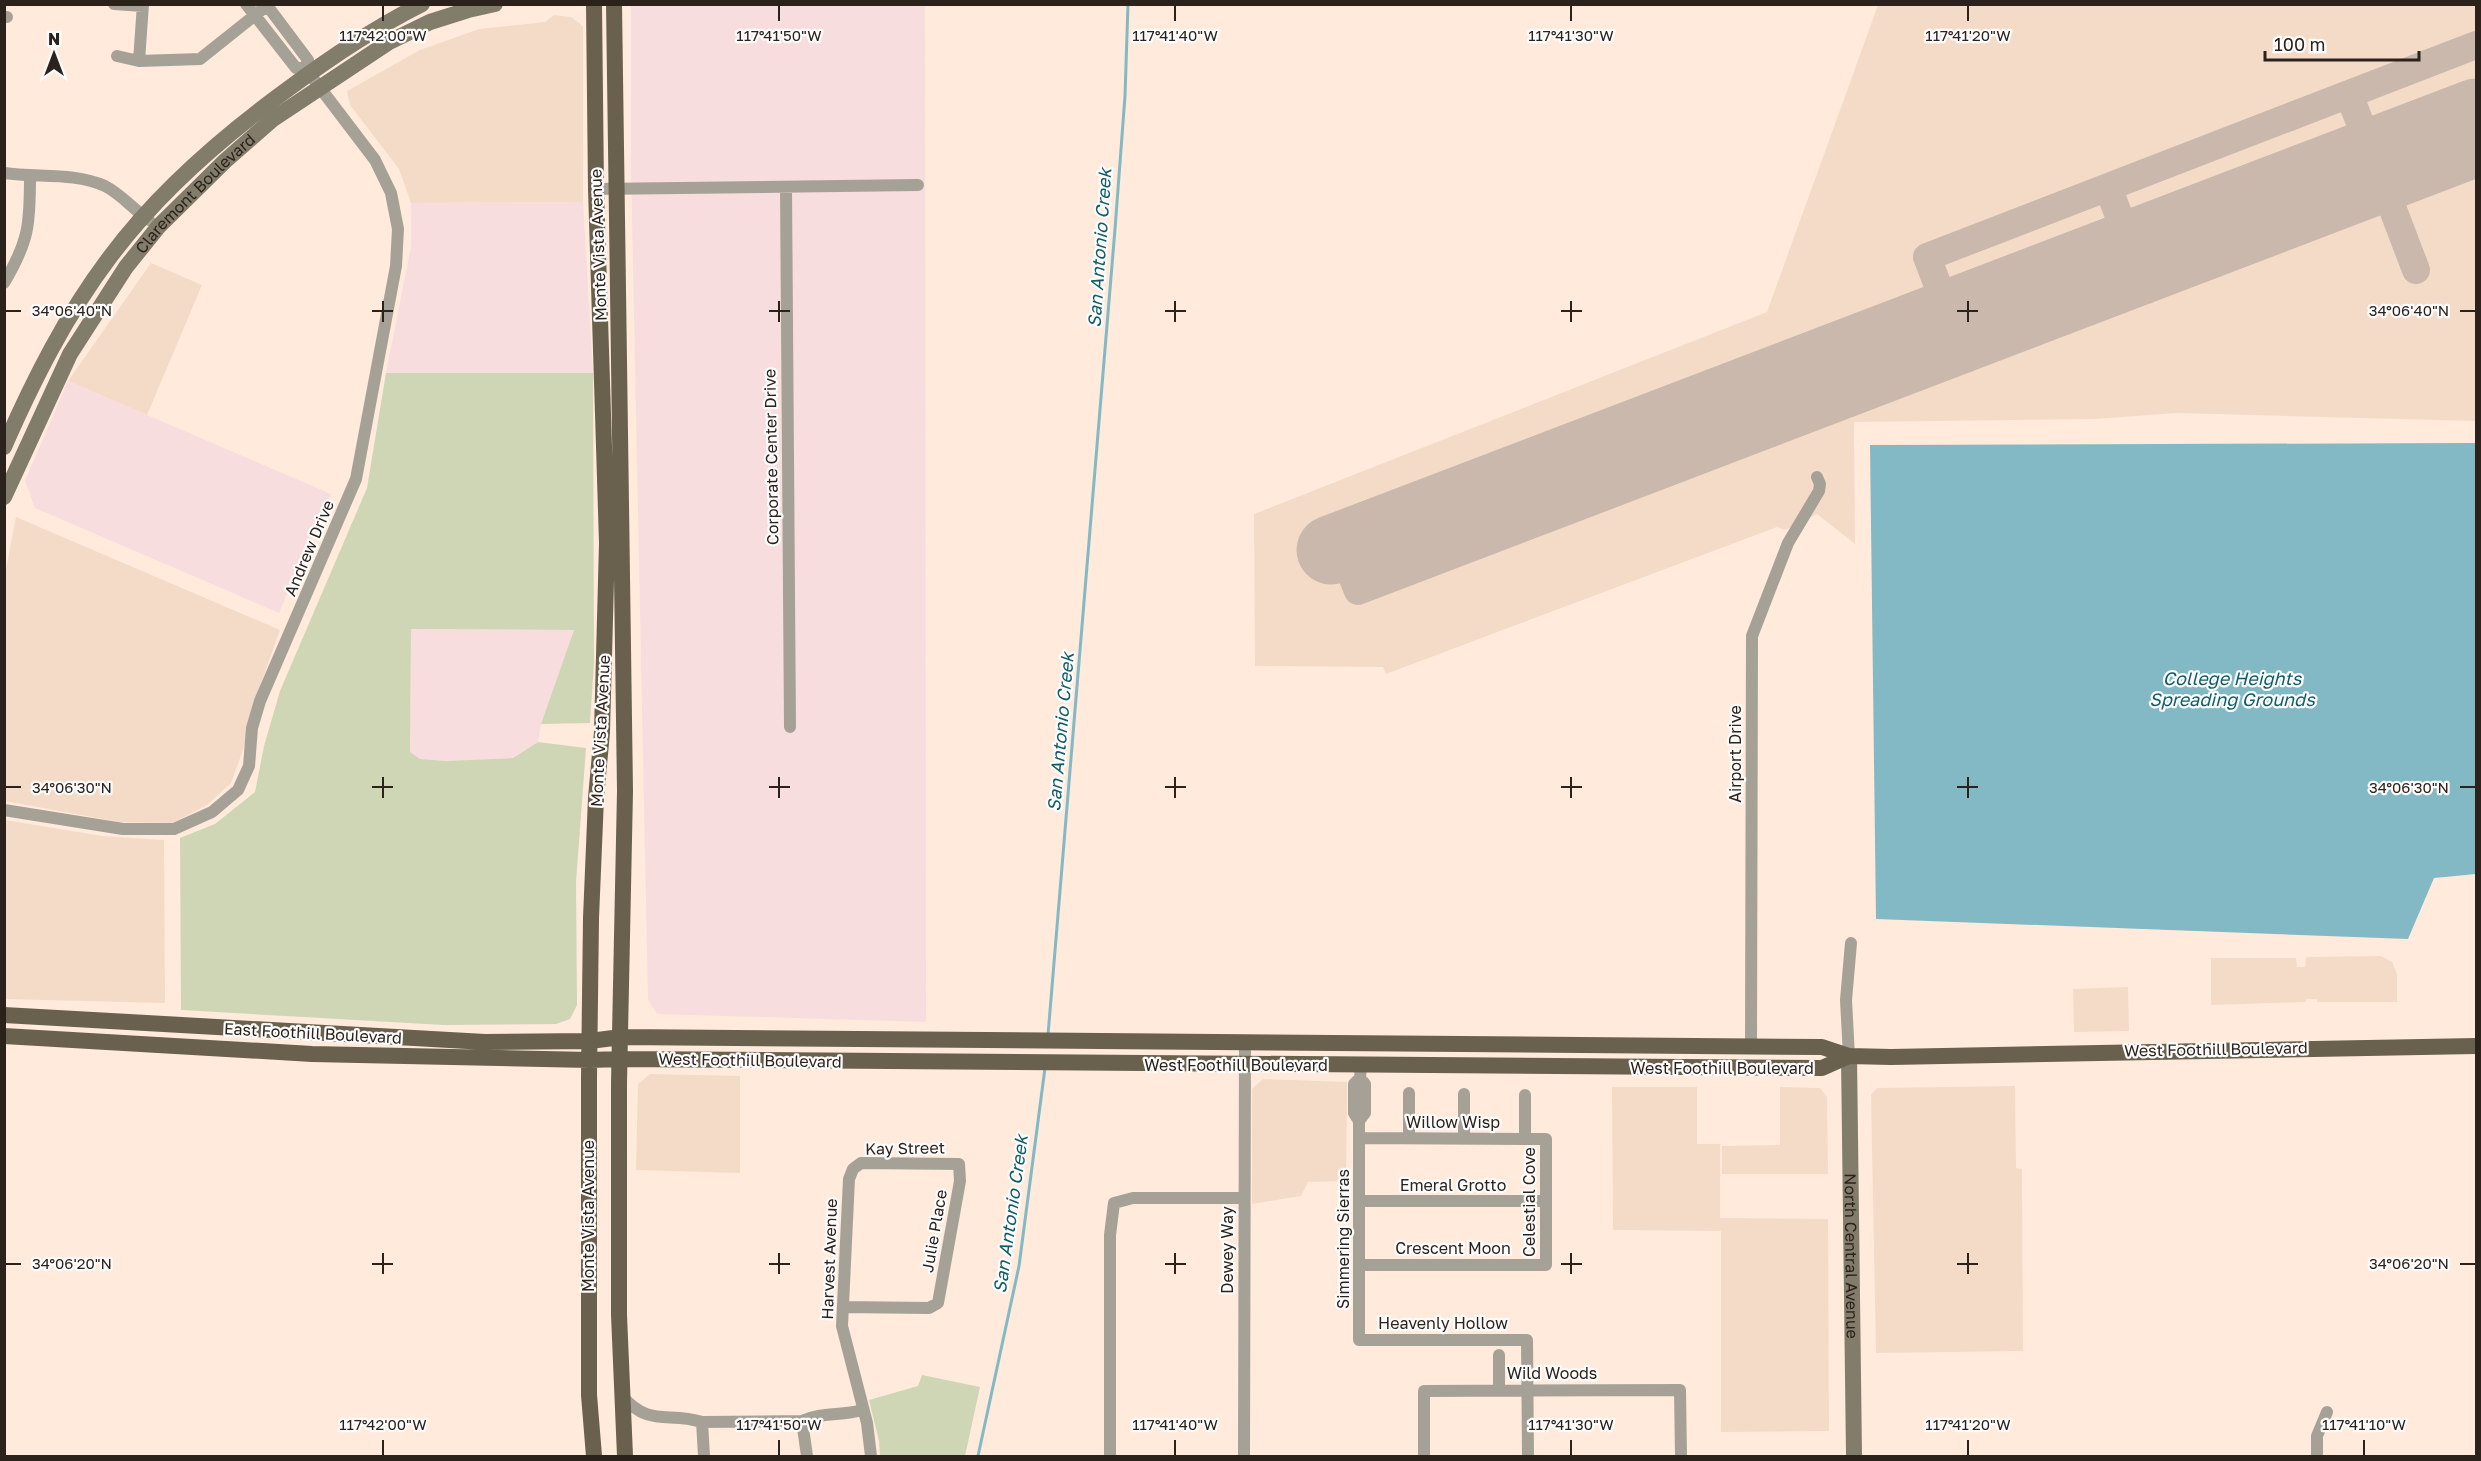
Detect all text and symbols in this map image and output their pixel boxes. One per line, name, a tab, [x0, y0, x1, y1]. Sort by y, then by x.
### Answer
north arrow	[24, 24, 84, 84]
scale bar	[2265, 24, 2420, 62]
text: 117°42'00"W	[339, 26, 427, 44]
text: 117°41'50"W	[736, 26, 822, 44]
text: 117°41'40"W	[1132, 26, 1218, 44]
text: 117°41'30"W	[1528, 26, 1614, 44]
text: 117°41'20"W	[1925, 26, 2011, 44]
text: N	[48, 29, 60, 49]
text: 100 m	[2274, 33, 2325, 55]
street label: Claremont Boulevard	[131, 129, 259, 258]
water label: San Antonio Creek	[1082, 166, 1116, 328]
street label: Monte Vista Avenue	[585, 169, 611, 321]
text: 34°06'40"N	[32, 301, 112, 319]
text: 34°06'40"N	[2369, 301, 2449, 319]
street label: Corporate Center Drive	[759, 369, 783, 545]
street label: Andrew Drive	[280, 497, 338, 599]
water label: San Antonio Creek	[1042, 650, 1078, 812]
street label: Monte Vista Avenue	[586, 655, 614, 807]
water label: College Heights Spreading Grounds	[2149, 667, 2316, 710]
street label: Airport Drive	[1725, 705, 1745, 803]
text: 34°06'30"N	[32, 778, 112, 796]
text: 34°06'30"N	[2369, 778, 2449, 796]
street label: East Foothill Boulevard	[223, 1018, 403, 1048]
street label: West Foothill Boulevard	[2124, 1037, 2308, 1061]
street label: West Foothill Boulevard	[658, 1048, 842, 1072]
street label: West Foothill Boulevard	[1144, 1055, 1328, 1075]
street label: West Foothill Boulevard	[1630, 1058, 1814, 1078]
street label: Willow Wisp	[1406, 1112, 1500, 1132]
water label: San Antonio Creek	[988, 1132, 1032, 1295]
street label: Kay Street	[865, 1137, 945, 1159]
street label: Monte Vista Avenue	[578, 1140, 598, 1292]
street label: Celestial Cove	[1519, 1147, 1539, 1257]
street label: Simmering Sierras	[1333, 1169, 1353, 1309]
street label: North Central Avenue	[1840, 1173, 1863, 1339]
street label: Emeral Grotto	[1400, 1175, 1506, 1195]
street label: Julie Place	[917, 1188, 951, 1274]
street label: Harvest Avenue	[817, 1198, 841, 1320]
street label: Dewey Way	[1217, 1206, 1237, 1294]
street label: Crescent Moon	[1395, 1238, 1511, 1258]
text: 34°06'20"N	[32, 1254, 112, 1272]
text: 34°06'20"N	[2369, 1254, 2449, 1272]
street label: Heavenly Hollow	[1378, 1313, 1508, 1333]
street label: Wild Woods	[1507, 1363, 1597, 1383]
text: 117°42'00"W	[339, 1415, 427, 1433]
text: 117°41'50"W	[736, 1415, 822, 1433]
text: 117°41'40"W	[1132, 1415, 1218, 1433]
text: 117°41'30"W	[1528, 1415, 1614, 1433]
text: 117°41'20"W	[1925, 1415, 2011, 1433]
text: 117°41'10"W	[2322, 1415, 2406, 1433]

